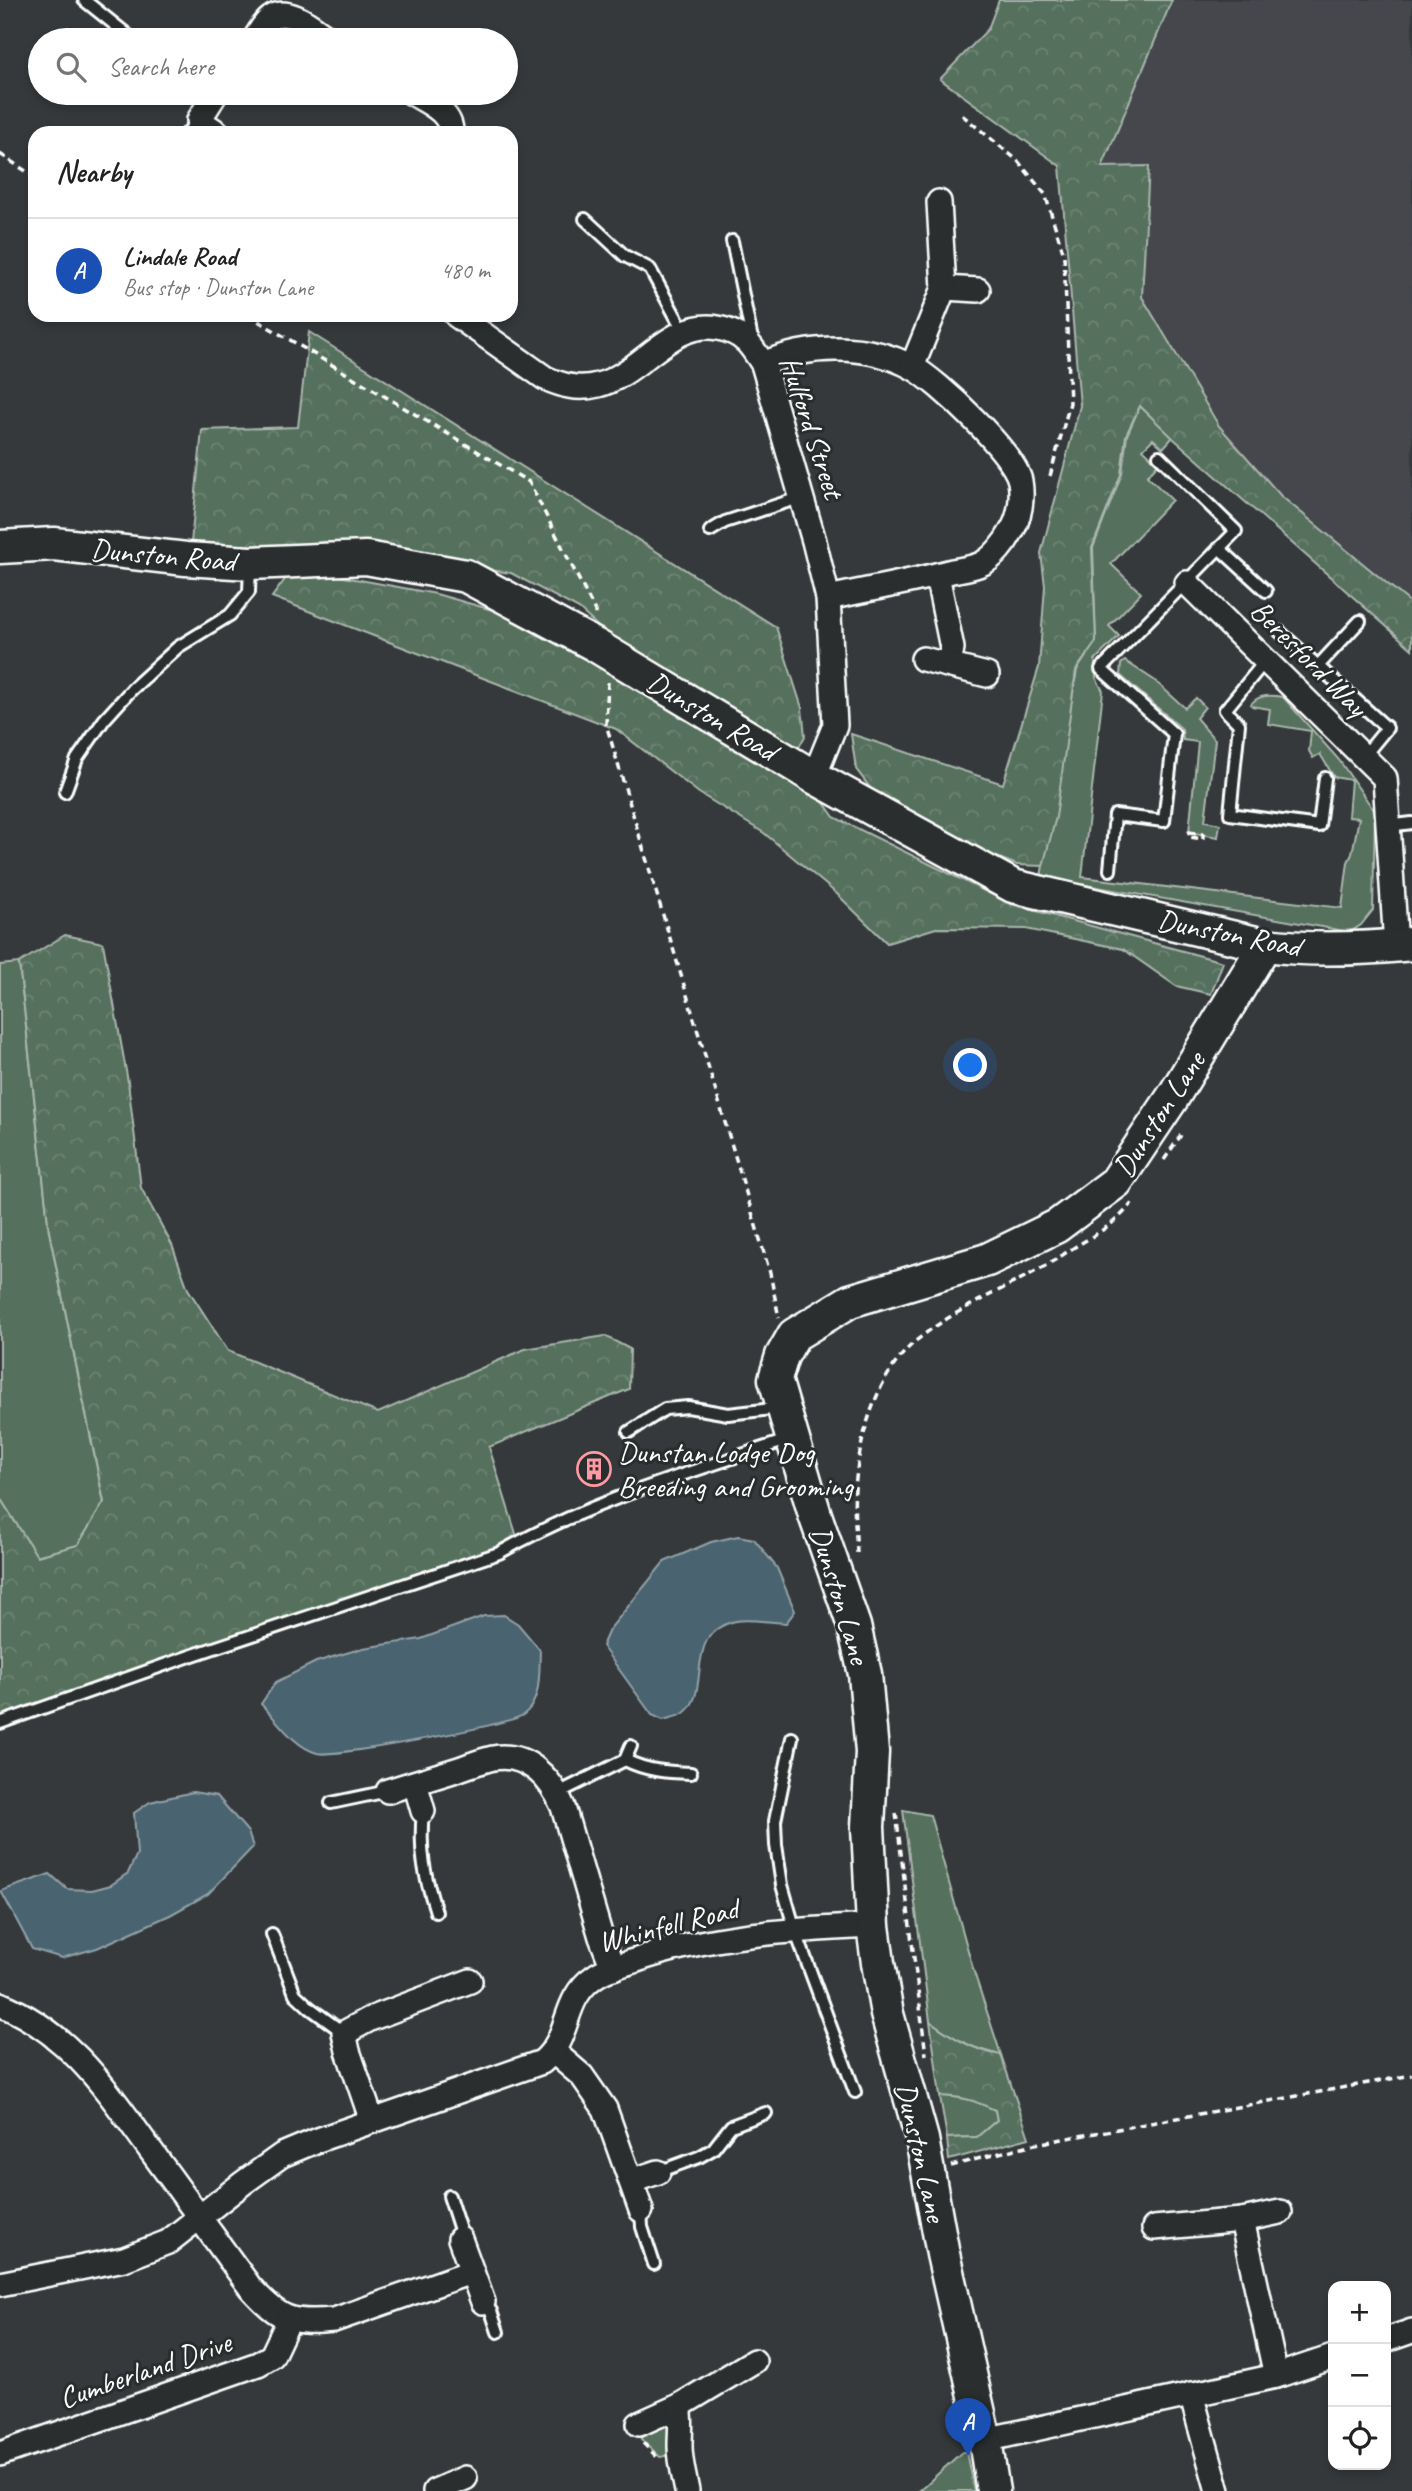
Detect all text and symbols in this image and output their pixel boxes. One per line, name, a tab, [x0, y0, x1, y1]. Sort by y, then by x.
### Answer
search box	[28, 28, 518, 105]
icon: search	[52, 48, 90, 86]
text: Search here	[108, 50, 214, 83]
text: Nearby	[56, 153, 132, 191]
text: Lindale Road	[123, 240, 237, 273]
text: A	[73, 256, 85, 285]
text: 480 m	[441, 256, 490, 285]
text: Bus stop · Dunston Lane	[123, 273, 313, 302]
street label: Hulford Street	[771, 351, 854, 506]
street label: Dunston Road	[89, 530, 241, 581]
street label: Beresford Way	[1242, 591, 1378, 727]
street label: Dunston Road	[640, 662, 787, 772]
street label: Dunston Road	[1154, 901, 1308, 966]
street label: Dunston Lane	[1104, 1042, 1215, 1184]
your location	[953, 1048, 987, 1082]
place label: Dunstan Lodge Dog Breeding and Grooming	[618, 1433, 854, 1505]
building icon: Dunstan Lodge Dog Breeding and Grooming	[575, 1450, 613, 1488]
street label: Dunston Lane	[801, 1522, 880, 1670]
street label: Whinfell Road	[594, 1888, 746, 1961]
street label: Dunston Lane	[887, 2079, 956, 2228]
map controls	[1328, 2281, 1391, 2470]
button: +	[1328, 2281, 1391, 2344]
street label: Cumberland Drive	[54, 2322, 238, 2417]
button: −	[1328, 2344, 1391, 2407]
pin: A	[945, 2398, 991, 2456]
button: locate	[1328, 2407, 1391, 2470]

